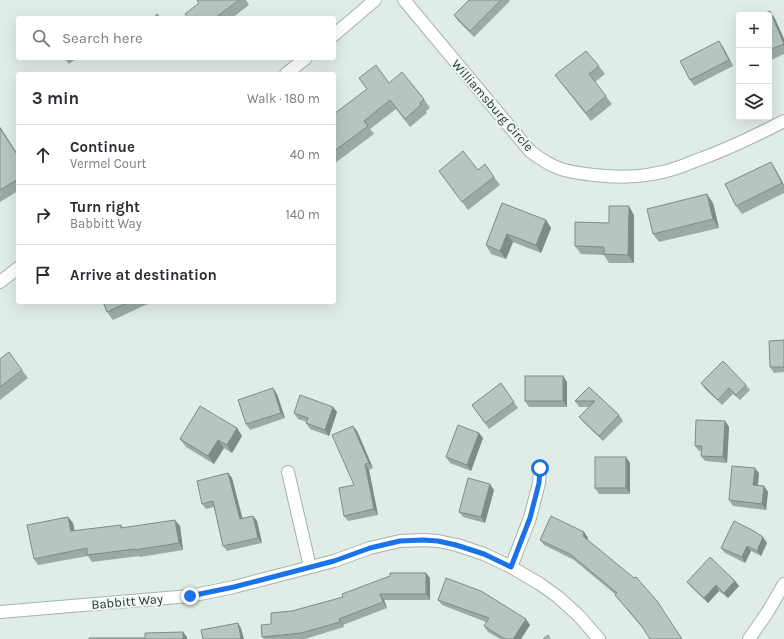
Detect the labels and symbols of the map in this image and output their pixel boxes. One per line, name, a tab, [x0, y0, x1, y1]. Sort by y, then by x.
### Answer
street label: Williamsburg Circle	[449, 56, 537, 155]
route start	[531, 459, 549, 477]
route end	[181, 587, 199, 605]
street label: Babbitt Way	[91, 591, 163, 612]

